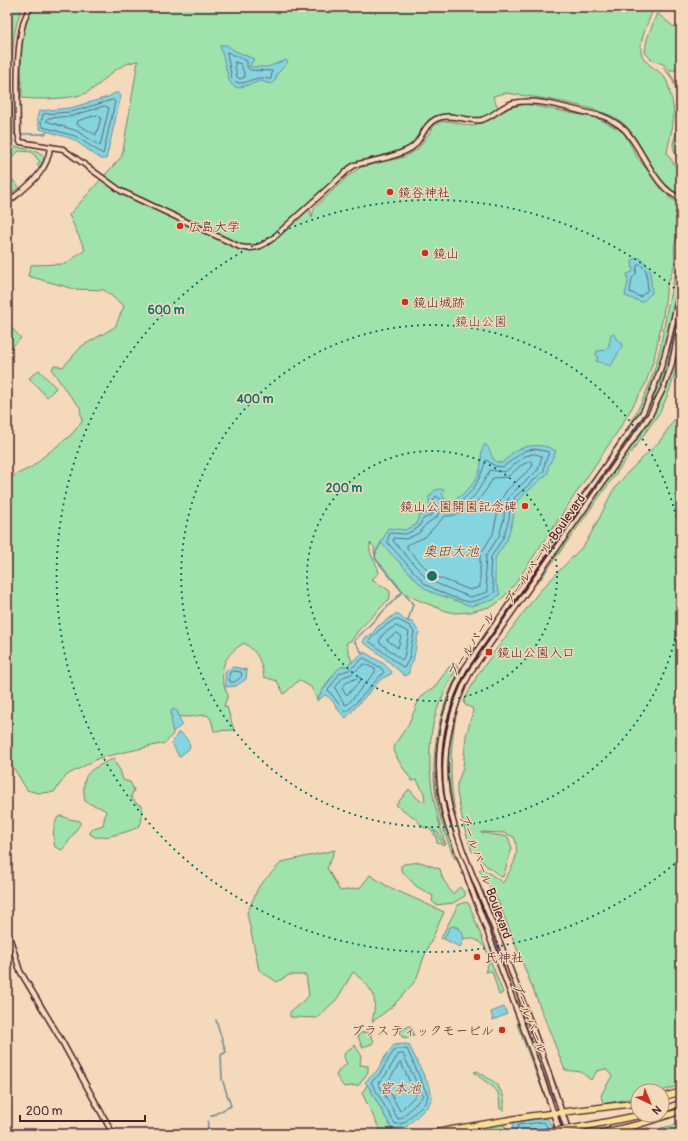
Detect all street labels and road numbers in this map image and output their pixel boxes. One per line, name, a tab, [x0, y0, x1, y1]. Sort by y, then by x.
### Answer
street label: ブールバール Boulevard	[501, 491, 589, 608]
street label: ブールバール	[444, 608, 499, 681]
street label: ブールバール Boulevard	[455, 812, 515, 941]
street label: ブールバール	[508, 980, 550, 1057]

